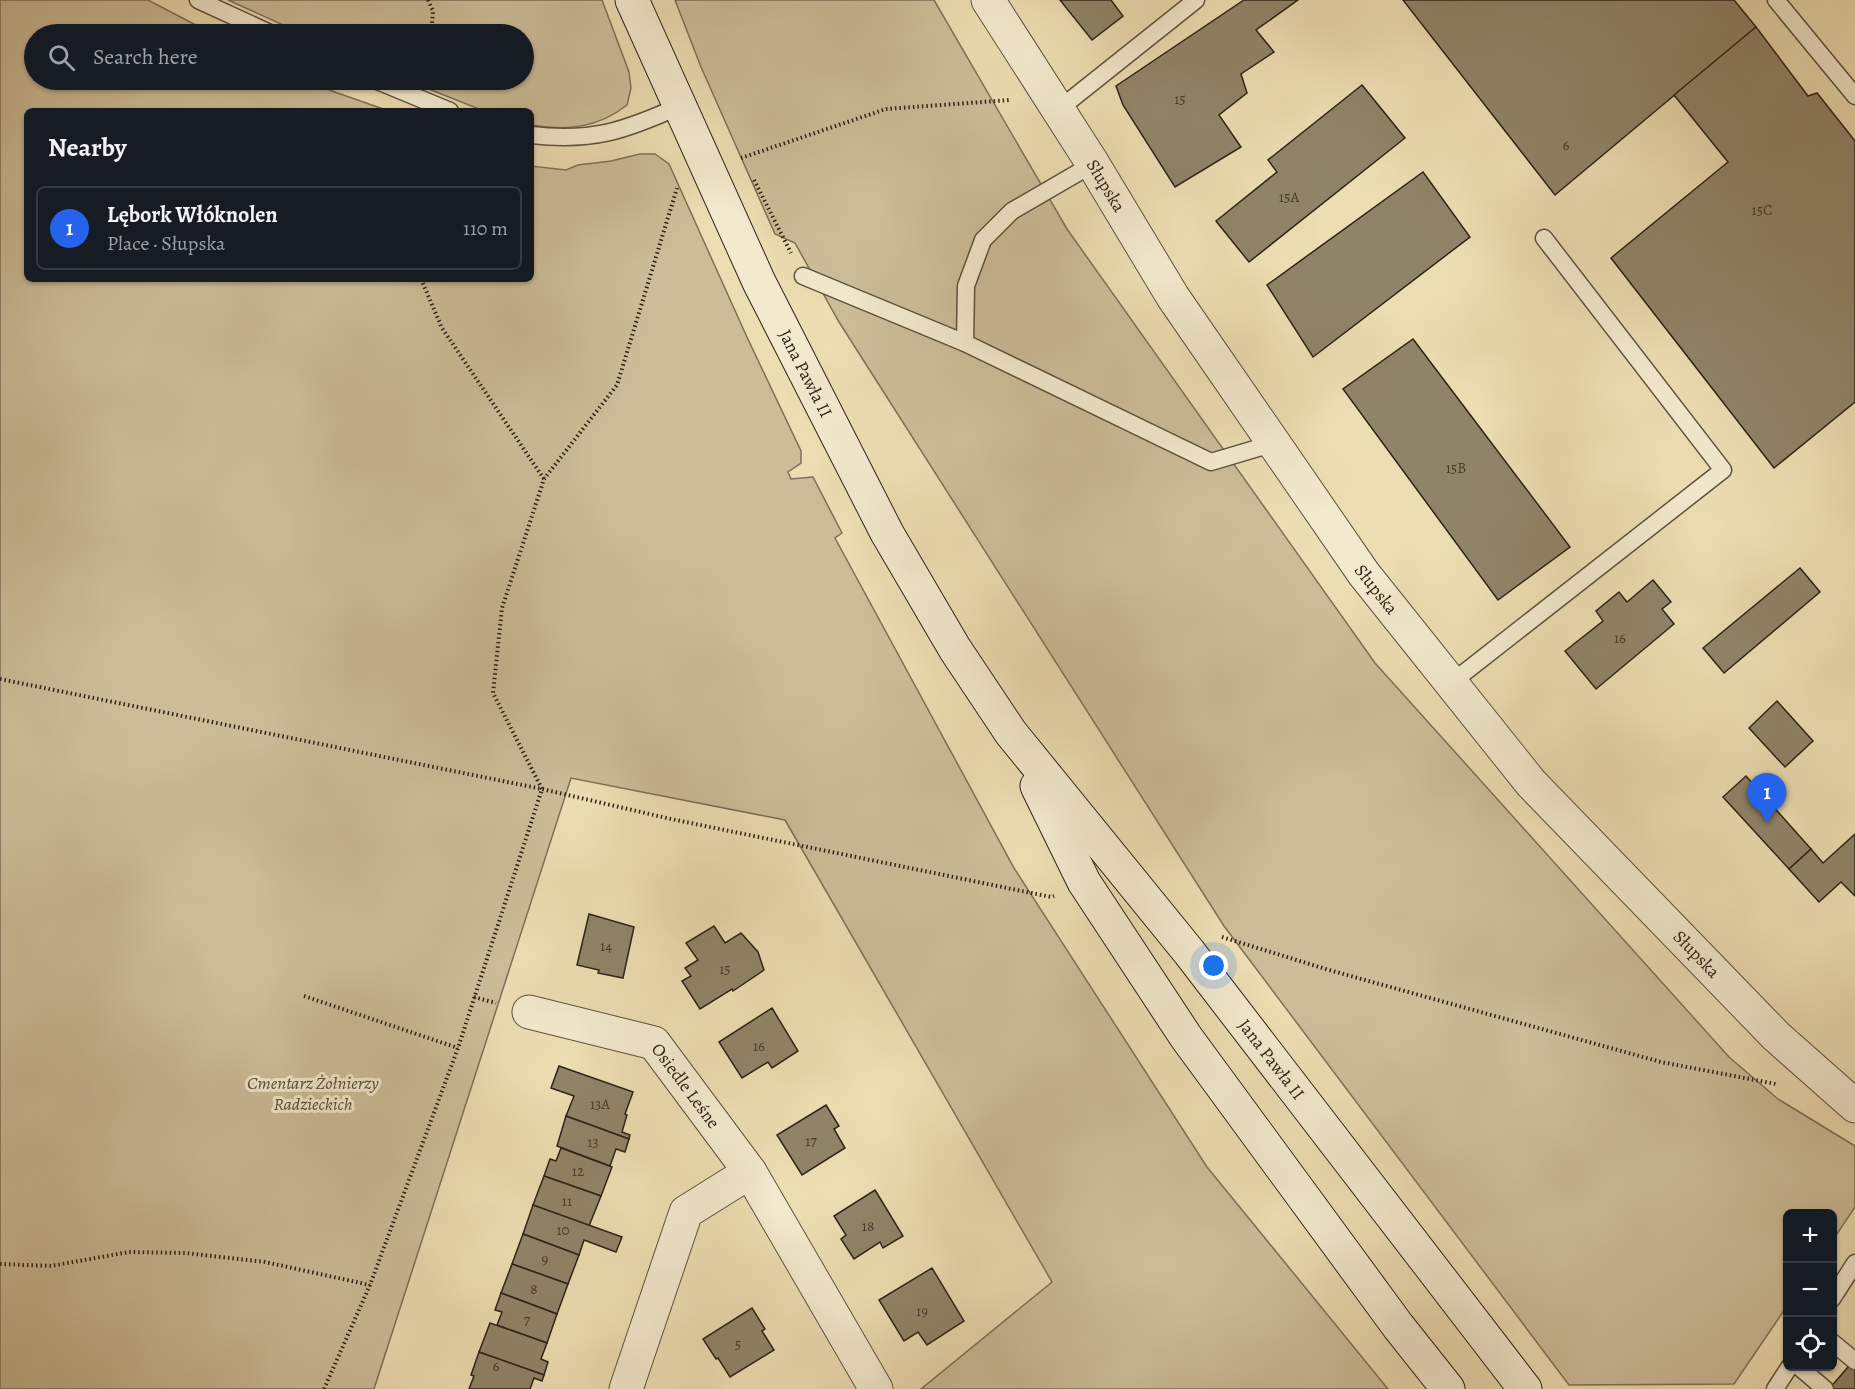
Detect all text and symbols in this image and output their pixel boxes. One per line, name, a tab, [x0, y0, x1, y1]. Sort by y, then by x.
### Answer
search box	[24, 24, 534, 90]
icon: search	[45, 41, 78, 74]
text: Search here	[93, 42, 198, 72]
house number: 15	[1174, 89, 1186, 109]
text: Nearby	[48, 130, 127, 165]
house number: 6	[1563, 135, 1570, 155]
street label: Słupska	[1081, 155, 1132, 217]
house number: 15A	[1279, 187, 1299, 207]
text: Lębork Włóknolen	[107, 200, 278, 230]
house number: 15C	[1752, 200, 1772, 220]
text: 1	[66, 215, 73, 242]
text: 110 m	[463, 215, 508, 242]
text: Place · Słupska	[107, 230, 225, 257]
street label: Jana Pawła II	[773, 325, 838, 422]
house number: 15B	[1446, 458, 1466, 478]
street label: Słupska	[1349, 560, 1404, 620]
house number: 16	[1614, 628, 1626, 648]
pin: 1	[1748, 774, 1786, 823]
street label: Słupska	[1668, 925, 1726, 984]
house number: 14	[600, 936, 612, 956]
your location	[1199, 951, 1228, 980]
house number: 15	[719, 959, 731, 979]
street label: Jana Pawła II	[1233, 1014, 1310, 1105]
house number: 16	[753, 1036, 765, 1056]
street label: Osiedle Leśne	[646, 1038, 726, 1133]
park label: Cmentarz Żołnierzy Radzieckich	[247, 1071, 379, 1116]
house number: 13A	[590, 1094, 610, 1114]
house number: 17	[805, 1131, 817, 1151]
house number: 13	[587, 1132, 599, 1152]
house number: 12	[572, 1161, 584, 1181]
house number: 11	[562, 1191, 572, 1211]
map controls	[1783, 1209, 1837, 1371]
button: +	[1783, 1209, 1837, 1263]
house number: 18	[862, 1216, 874, 1236]
house number: 10	[556, 1220, 570, 1240]
house number: 9	[542, 1249, 549, 1269]
button: −	[1783, 1263, 1837, 1317]
house number: 8	[530, 1279, 538, 1299]
house number: 19	[916, 1301, 928, 1321]
house number: 7	[524, 1310, 531, 1330]
button: locate	[1783, 1317, 1837, 1371]
house number: 5	[735, 1334, 741, 1354]
house number: 6	[493, 1356, 500, 1376]

